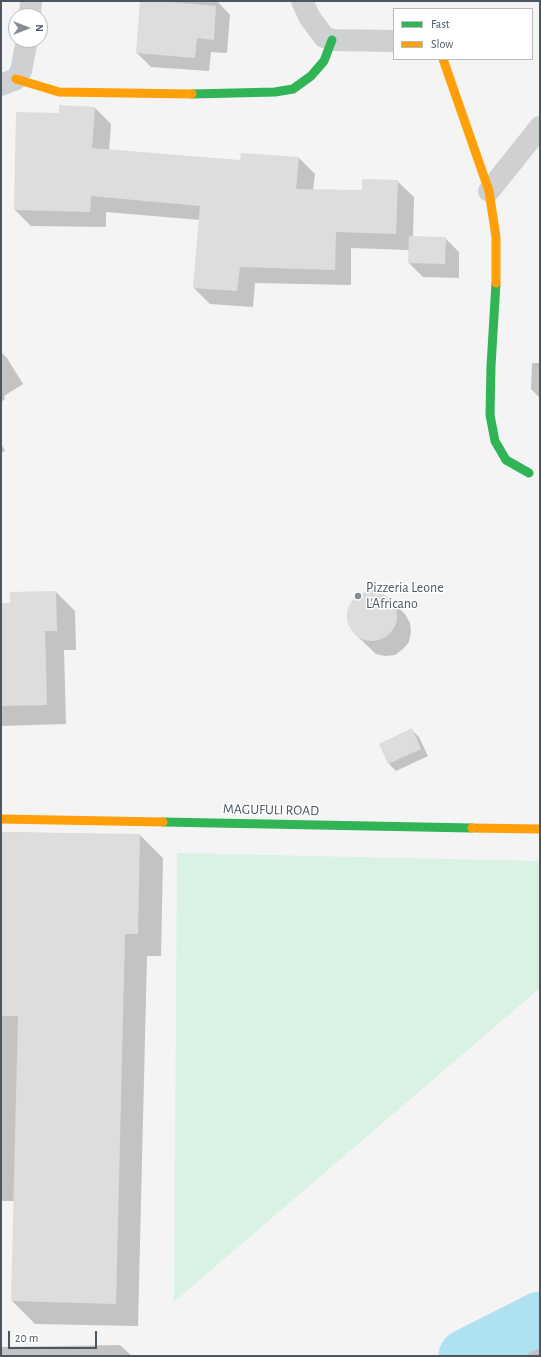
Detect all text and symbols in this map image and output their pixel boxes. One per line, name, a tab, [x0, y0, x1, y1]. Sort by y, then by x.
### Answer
north arrow	[8, 8, 48, 48]
legend	[393, 8, 533, 60]
text: Fast	[431, 18, 450, 30]
text: N	[34, 24, 45, 32]
text: Slow	[431, 38, 453, 50]
place label: Pizzeria Leone L'Africano	[366, 580, 444, 612]
marker: Pizzeria Leone L'Africano	[353, 591, 363, 601]
street label: MAGUFULI ROAD	[223, 801, 319, 819]
scale bar	[10, 1323, 99, 1349]
text: 20 m	[15, 1332, 38, 1344]

